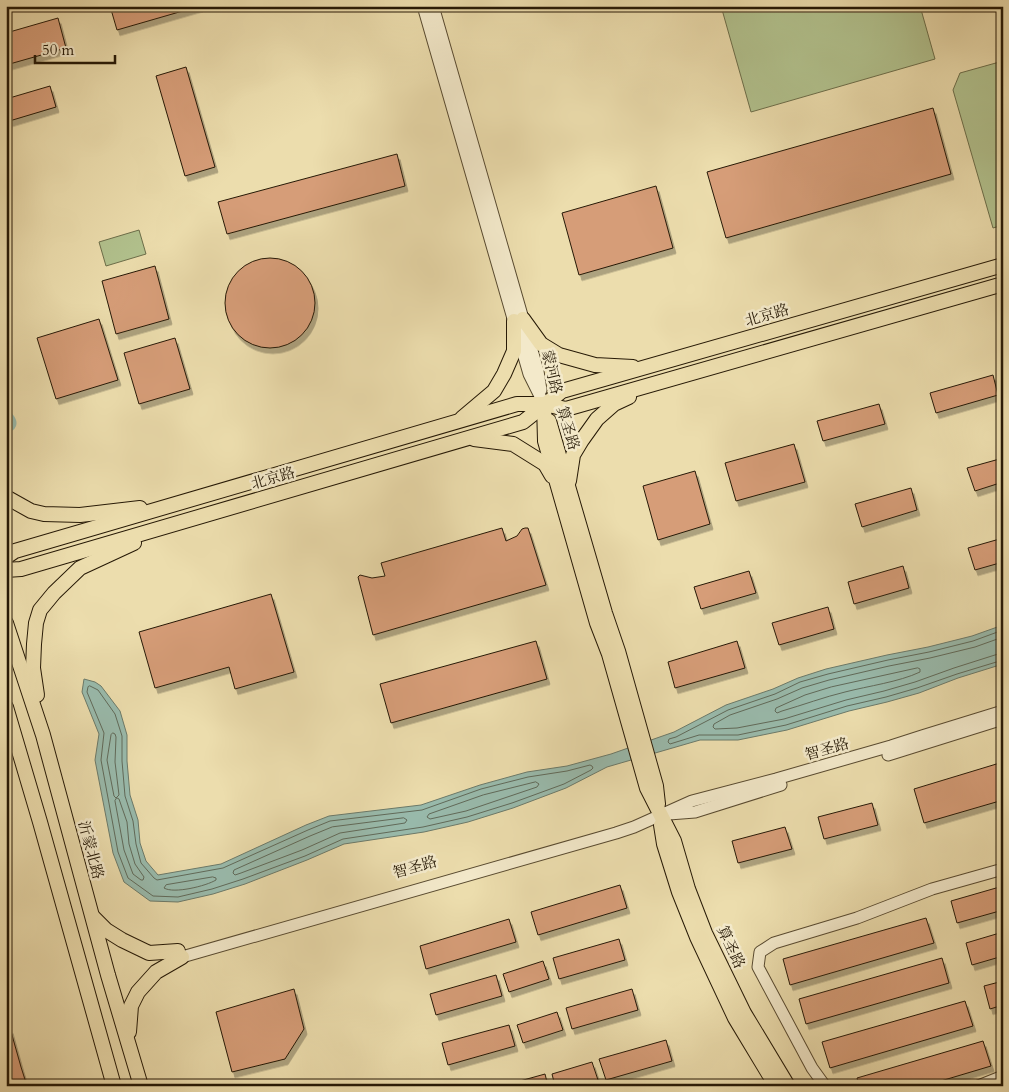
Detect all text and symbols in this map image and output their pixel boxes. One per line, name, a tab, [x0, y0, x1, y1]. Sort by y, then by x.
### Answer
scale bar	[35, 32, 115, 64]
text: 50 m	[42, 40, 74, 60]
street label: 北京路	[743, 299, 791, 331]
street label: 蒙河路	[537, 348, 567, 396]
street label: 算圣路	[552, 404, 584, 452]
street label: 北京路	[249, 462, 297, 494]
street label: 智圣路	[803, 733, 851, 765]
street label: 沂蒙北路	[74, 818, 108, 882]
street label: 智圣路	[391, 851, 439, 883]
street label: 算圣路	[712, 922, 750, 972]

